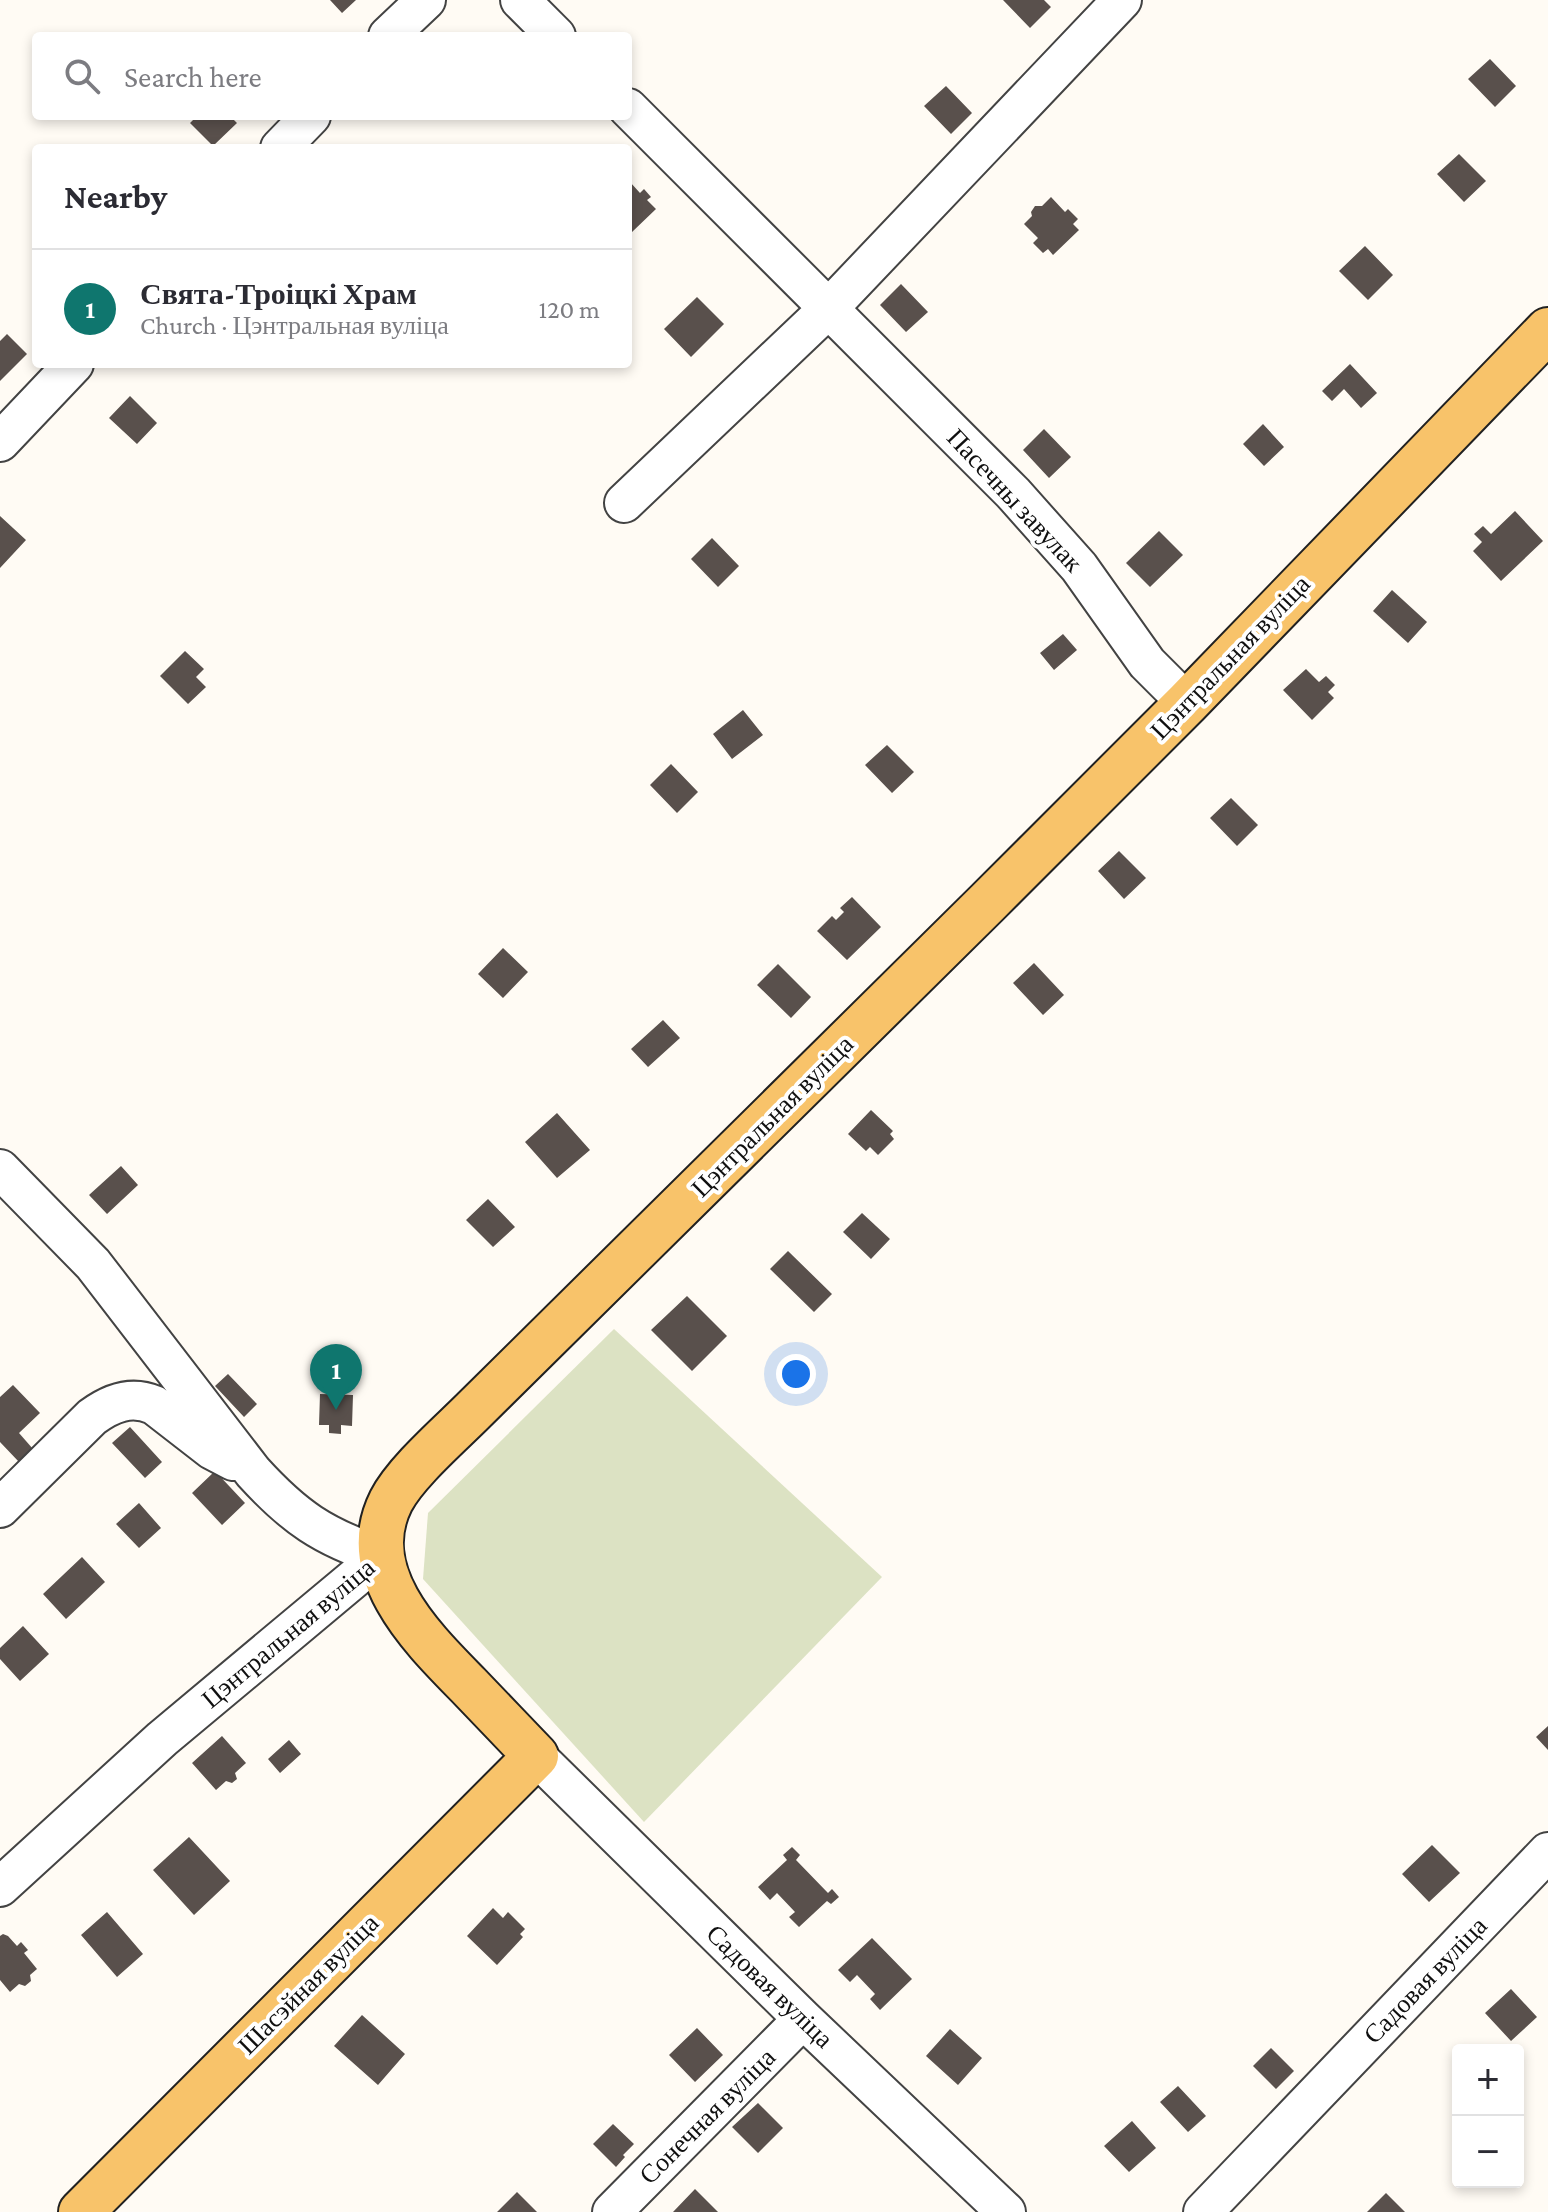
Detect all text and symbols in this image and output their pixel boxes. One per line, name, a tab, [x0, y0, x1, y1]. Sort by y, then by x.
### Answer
search box	[32, 32, 632, 120]
icon: search	[60, 54, 104, 98]
text: Search here	[124, 60, 262, 93]
text: Nearby	[64, 178, 167, 215]
text: Свята-Троіцкі Храм	[140, 277, 417, 310]
text: 1	[85, 295, 95, 324]
text: 120 m	[539, 295, 600, 324]
text: Church · Цэнтральная вуліца	[140, 311, 449, 340]
street label: Пасечны завулак	[941, 423, 1088, 578]
street label: Цэнтральная вуліца	[1145, 569, 1316, 745]
street label: Цэнтральная вуліца	[686, 1029, 859, 1203]
pin: 1	[310, 1344, 362, 1410]
your location	[776, 1354, 816, 1394]
street label: Цэнтральная вуліца	[196, 1552, 381, 1714]
street label: Шасэйная вуліца	[232, 1908, 385, 2060]
street label: Садовая вуліца	[1358, 1911, 1493, 2050]
street label: Садовая вуліца	[700, 1919, 839, 2054]
street label: Сонечная вуліца	[634, 2042, 781, 2190]
map controls	[1452, 2044, 1524, 2188]
button: +	[1452, 2044, 1524, 2116]
button: −	[1452, 2116, 1524, 2188]

